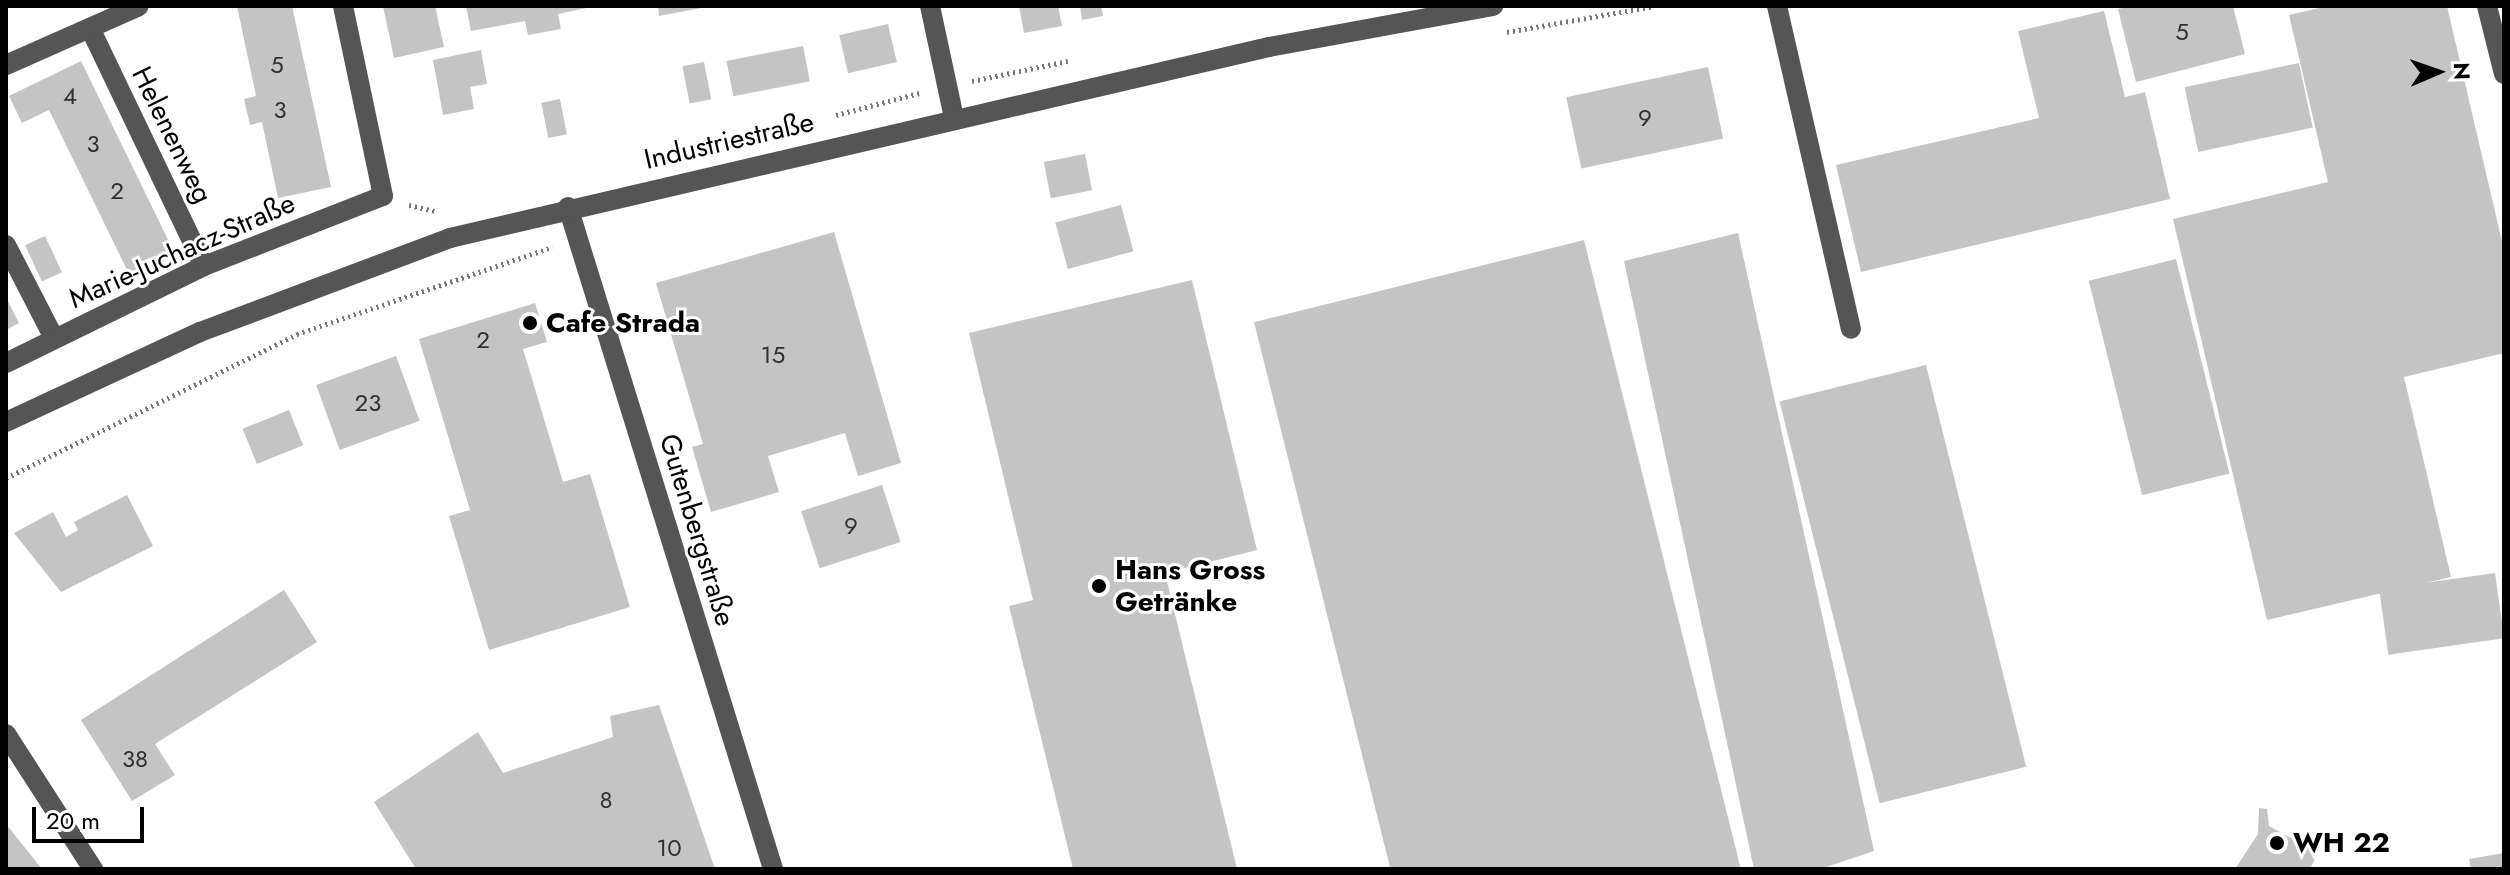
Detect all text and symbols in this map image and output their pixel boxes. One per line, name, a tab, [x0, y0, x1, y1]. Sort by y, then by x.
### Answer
house number: 5	[2175, 18, 2189, 46]
north arrow	[2398, 32, 2478, 112]
house number: 5	[270, 51, 284, 79]
street label: Helenenweg	[124, 61, 220, 209]
text: N	[2446, 62, 2478, 80]
house number: 4	[63, 82, 77, 110]
house number: 3	[273, 96, 287, 124]
house number: 9	[1638, 104, 1652, 132]
street label: Industriestraße	[641, 105, 817, 177]
house number: 3	[86, 130, 100, 158]
house number: 2	[110, 177, 124, 205]
street label: Marie-Juchacz-Straße	[64, 186, 300, 316]
place label: Cafe Strada	[546, 306, 700, 340]
marker: Cafe Strada	[521, 314, 539, 332]
house number: 2	[476, 326, 490, 354]
house number: 15	[761, 341, 785, 369]
house number: 23	[355, 389, 381, 417]
street label: Gutenbergstraße	[652, 430, 742, 630]
house number: 9	[844, 512, 858, 540]
place label: Hans Gross Getränke	[1115, 553, 1265, 619]
marker: Hans Gross Getränke	[1090, 577, 1108, 595]
house number: 38	[122, 745, 148, 773]
house number: 8	[599, 786, 613, 814]
scale bar	[36, 791, 148, 841]
text: 20 m	[46, 803, 100, 838]
place label: WH 22	[2293, 826, 2390, 860]
house number: 10	[656, 834, 682, 862]
marker: WH 22	[2268, 834, 2286, 852]

